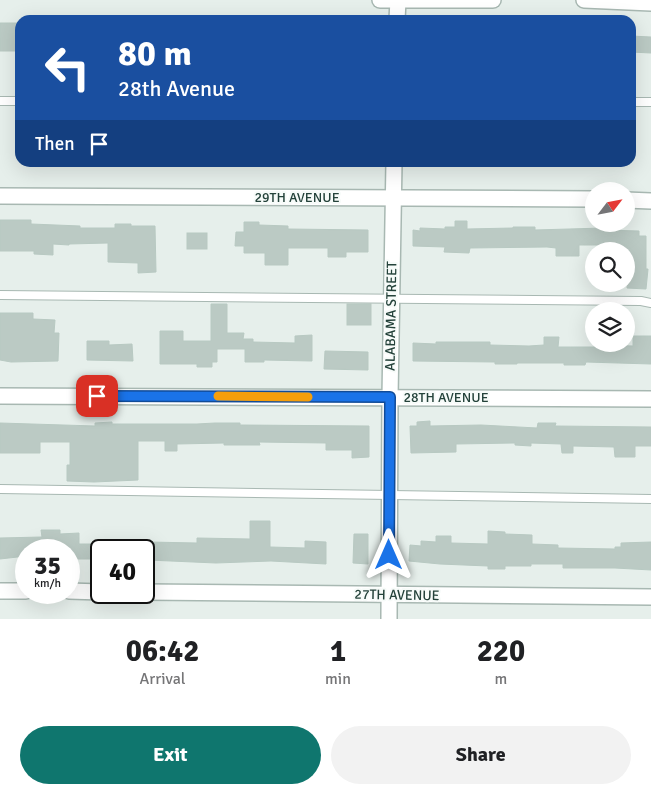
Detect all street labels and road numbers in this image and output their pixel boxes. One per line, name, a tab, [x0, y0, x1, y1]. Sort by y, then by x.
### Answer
street label: 29TH AVENUE	[254, 189, 340, 206]
street label: ALABAMA STREET	[382, 261, 400, 371]
street label: 28TH AVENUE	[403, 389, 489, 406]
street label: 27TH AVENUE	[354, 586, 440, 604]

